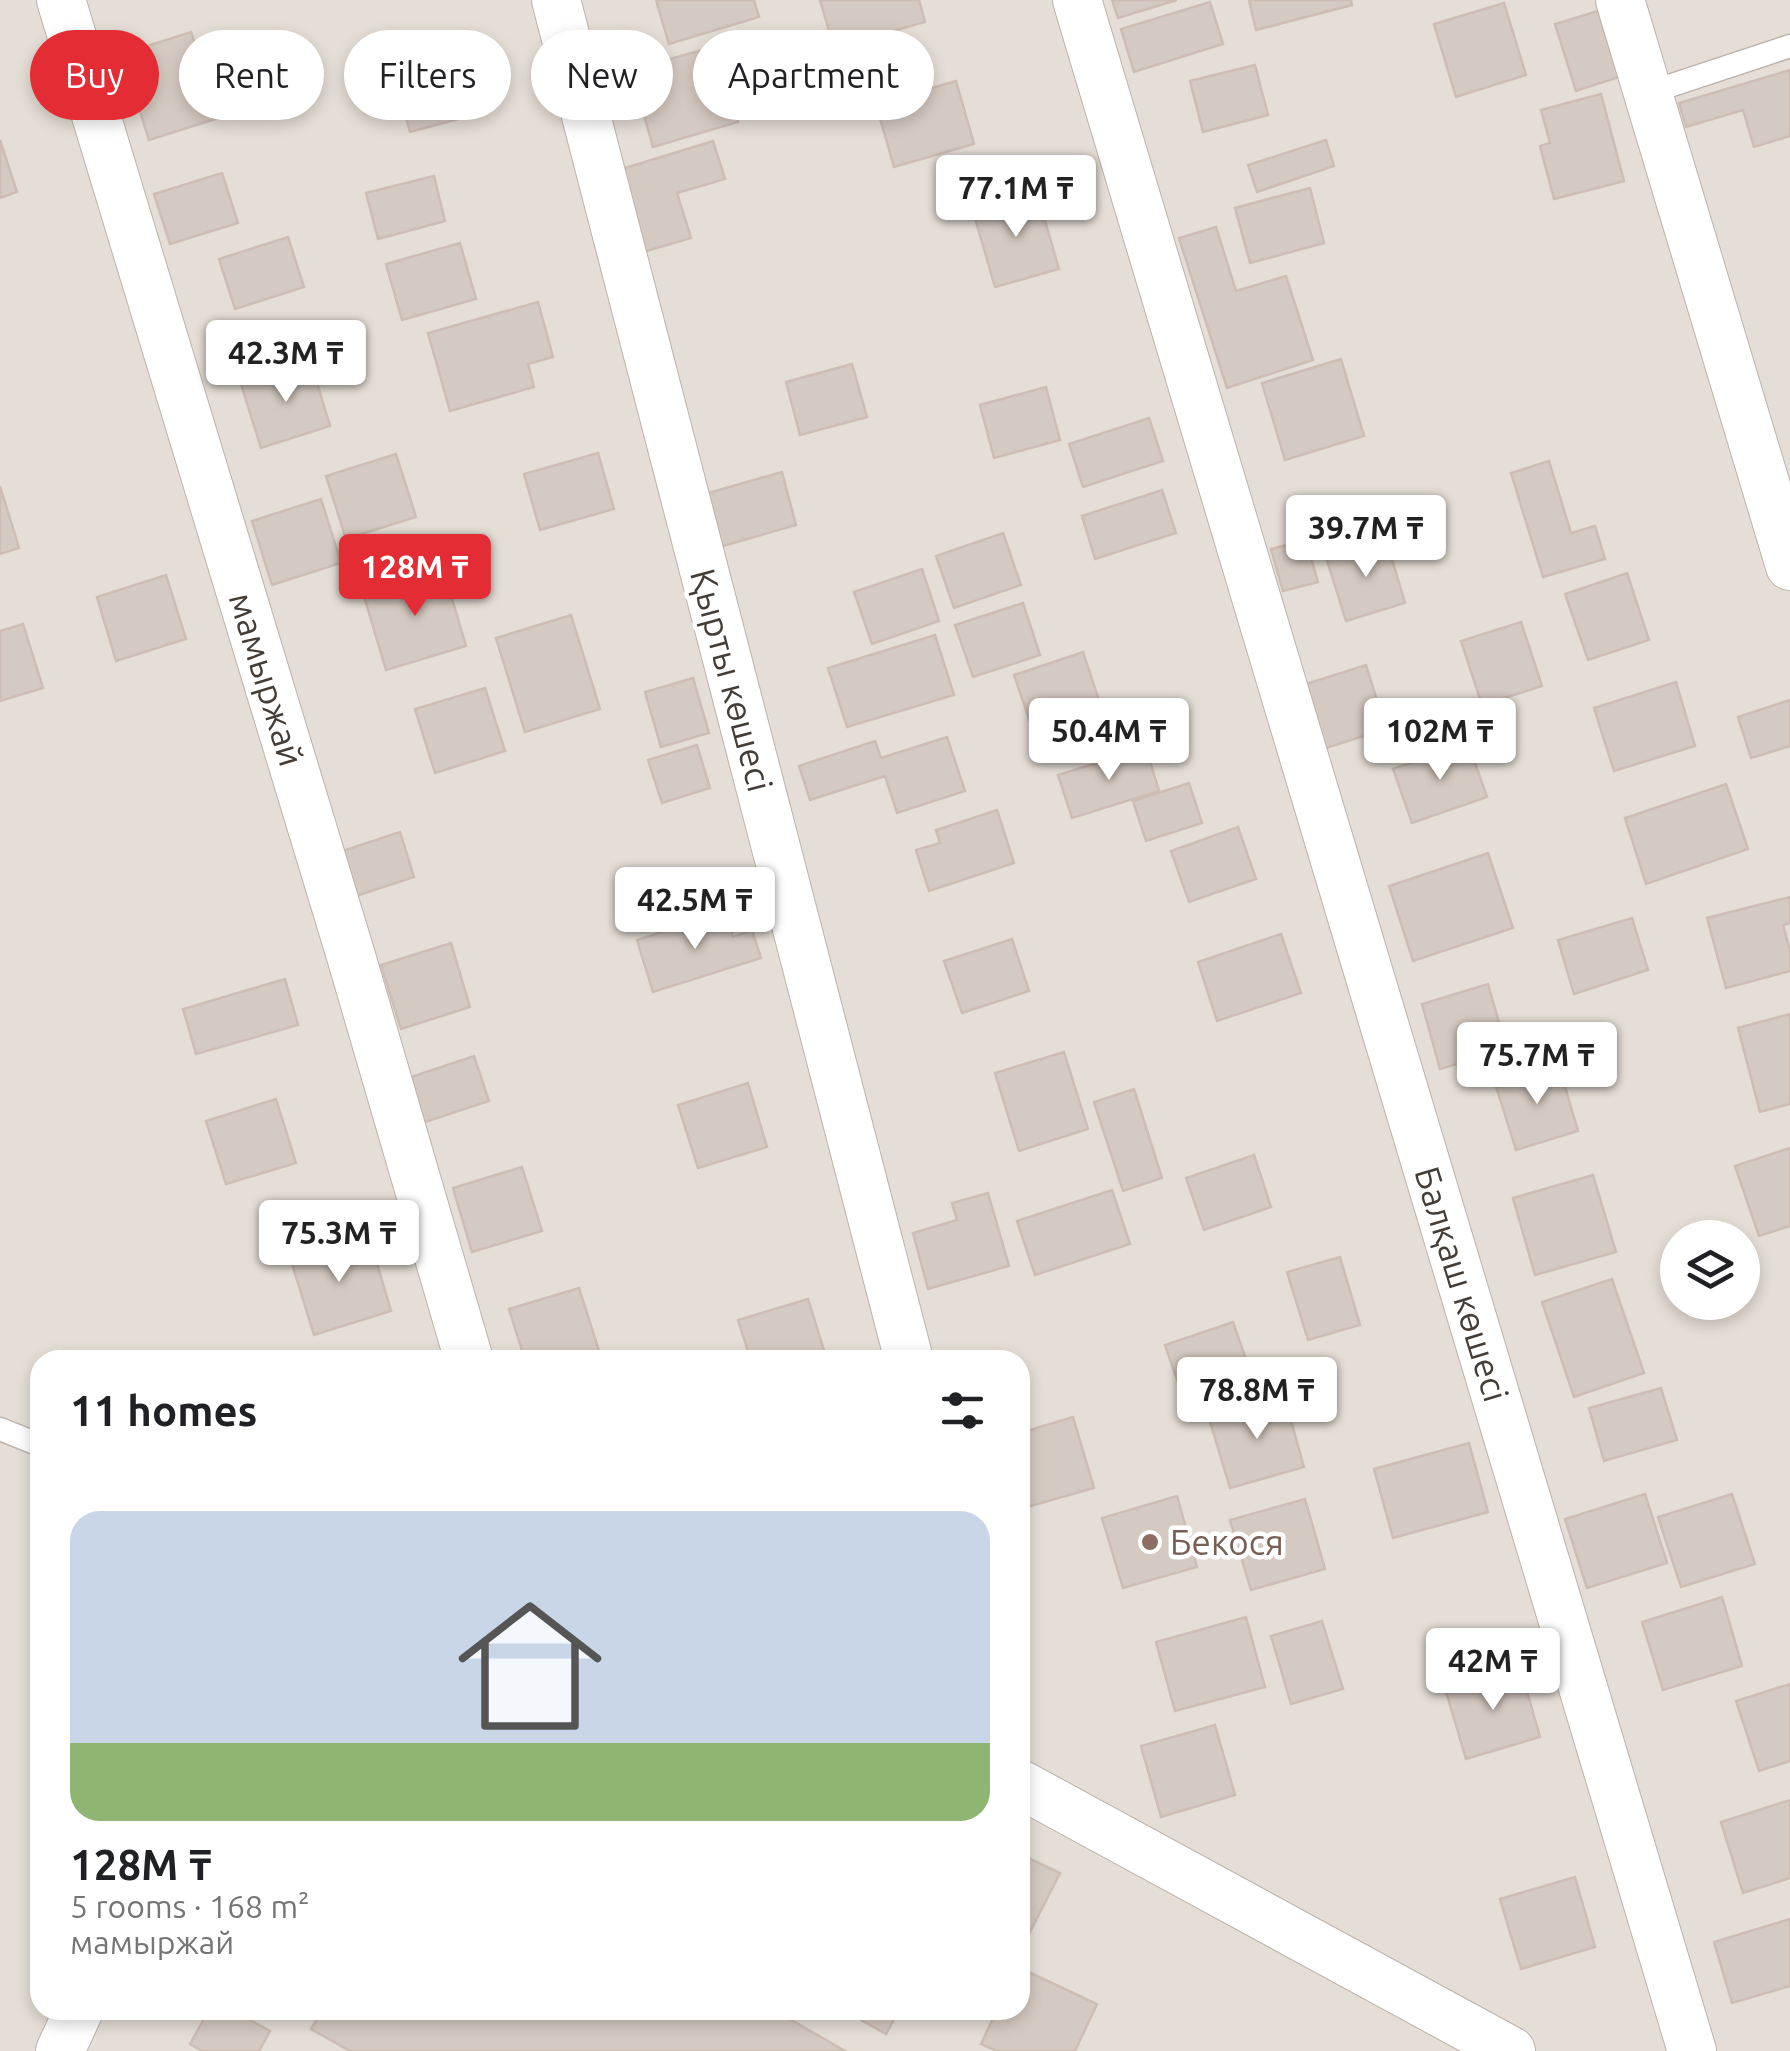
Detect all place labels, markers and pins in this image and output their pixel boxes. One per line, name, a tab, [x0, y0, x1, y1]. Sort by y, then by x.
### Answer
pin: 77.1M ₸	[924, 155, 1108, 240]
pin: 42.3M ₸	[194, 320, 378, 405]
pin: 39.7M ₸	[1274, 495, 1458, 580]
pin: 128M ₸	[334, 534, 496, 619]
pin: 50.4M ₸	[1017, 698, 1201, 783]
pin: 102M ₸	[1359, 698, 1521, 783]
pin: 42.5M ₸	[603, 867, 787, 952]
pin: 75.7M ₸	[1445, 1022, 1629, 1107]
pin: 75.3M ₸	[247, 1200, 431, 1285]
pin: 78.8M ₸	[1165, 1357, 1349, 1442]
place label: Бекося	[1170, 1522, 1284, 1562]
marker: Бекося	[1139, 1531, 1161, 1553]
pin: 42M ₸	[1423, 1628, 1563, 1713]

